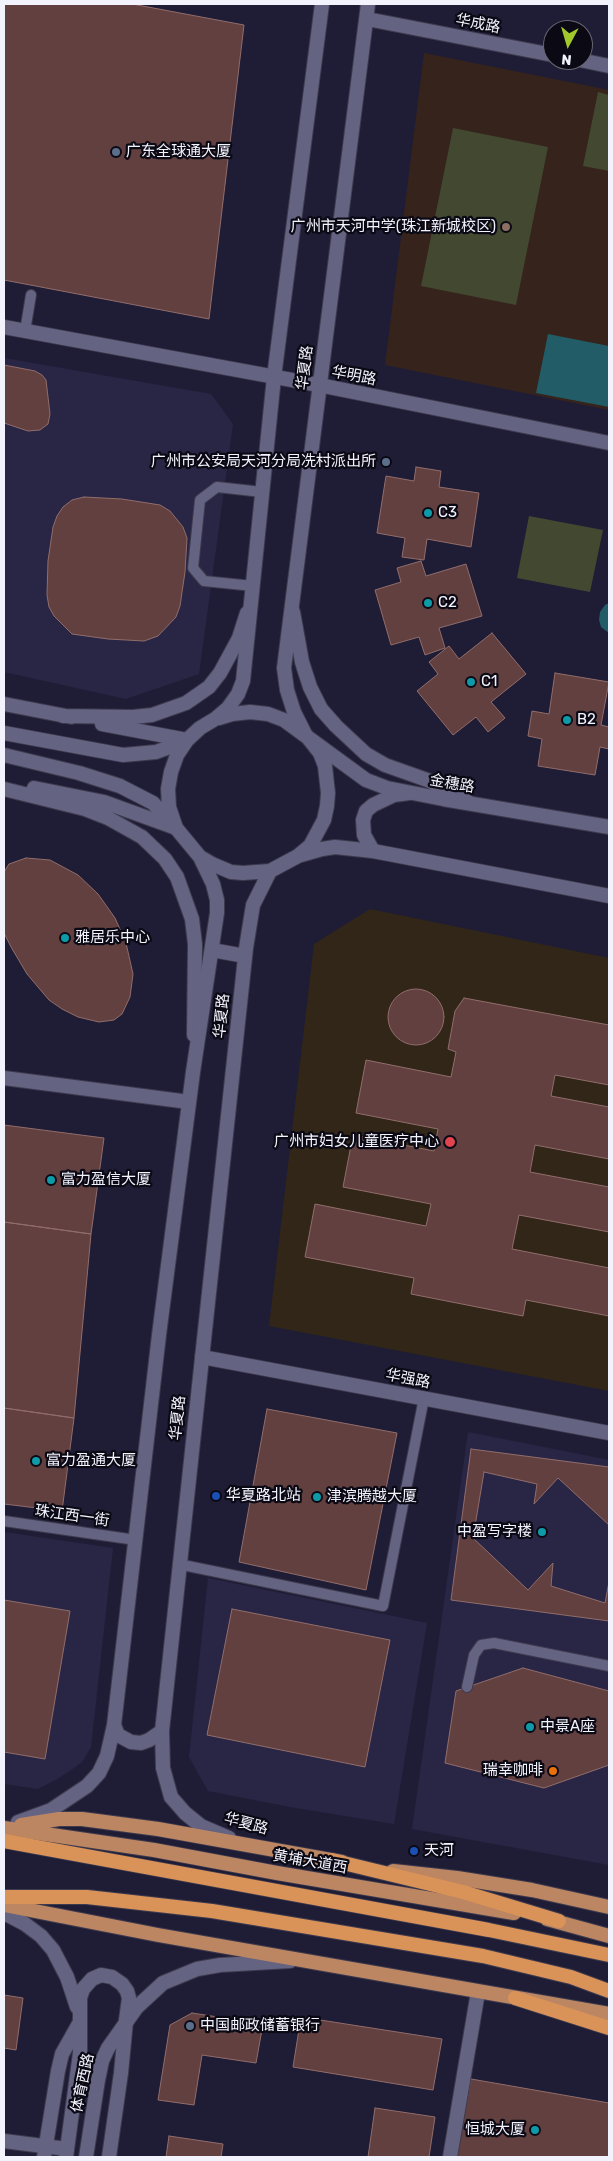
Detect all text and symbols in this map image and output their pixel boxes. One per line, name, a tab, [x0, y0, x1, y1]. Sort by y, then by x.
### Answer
street label: 华成路	[454, 11, 502, 37]
north arrow	[543, 20, 593, 70]
text: N	[561, 50, 572, 68]
place label: 广东全球通大厦	[126, 143, 231, 161]
marker: 广东全球通大厦	[110, 146, 122, 158]
place label: 广州市天河中学(珠江新城校区)	[291, 218, 496, 236]
marker: 广州市天河中学(珠江新城校区)	[500, 221, 512, 233]
street label: 华夏路	[293, 345, 317, 391]
street label: 华明路	[330, 363, 378, 389]
place label: 广州市公安局天河分局冼村派出所	[151, 453, 376, 471]
marker: 广州市公安局天河分局冼村派出所	[380, 456, 392, 468]
place label: C3	[438, 504, 457, 522]
marker: C3	[422, 507, 434, 519]
place label: C2	[438, 594, 457, 612]
marker: C2	[422, 597, 434, 609]
place label: C1	[481, 673, 497, 691]
marker: C1	[465, 676, 477, 688]
place label: B2	[577, 711, 596, 729]
marker: B2	[561, 714, 573, 726]
street label: 金穗路	[428, 771, 476, 797]
place label: 雅居乐中心	[75, 929, 150, 947]
marker: 雅居乐中心	[59, 932, 71, 944]
street label: 华夏路	[211, 993, 233, 1039]
place label: 广州市妇女儿童医疗中心	[274, 1133, 439, 1151]
marker: 广州市妇女儿童医疗中心	[443, 1135, 457, 1149]
place label: 富力盈信大厦	[61, 1171, 151, 1189]
marker: 富力盈信大厦	[45, 1174, 57, 1186]
street label: 华强路	[384, 1366, 432, 1392]
street label: 华夏路	[167, 1395, 189, 1441]
place label: 富力盈通大厦	[46, 1452, 136, 1470]
marker: 富力盈通大厦	[30, 1455, 42, 1467]
place label: 华夏路北站	[226, 1487, 301, 1505]
place label: 津滨腾越大厦	[327, 1488, 417, 1506]
marker: 华夏路北站	[210, 1490, 222, 1502]
marker: 津滨腾越大厦	[311, 1491, 323, 1503]
street label: 珠江西一街	[34, 1502, 110, 1530]
place label: 中盈写字楼	[457, 1523, 532, 1541]
marker: 中盈写字楼	[536, 1526, 548, 1538]
place label: 中景A座	[540, 1718, 595, 1736]
marker: 中景A座	[524, 1721, 536, 1733]
place label: 瑞幸咖啡	[483, 1762, 543, 1780]
marker: 瑞幸咖啡	[547, 1765, 559, 1777]
street label: 华夏路	[222, 1809, 270, 1839]
place label: 天河	[424, 1842, 454, 1860]
marker: 天河	[408, 1845, 420, 1857]
street label: 黄埔大道西	[272, 1847, 348, 1877]
place label: 中国邮政储蓄银行	[200, 2017, 320, 2035]
marker: 中国邮政储蓄银行	[184, 2020, 196, 2032]
street label: 体育西路	[68, 2052, 98, 2114]
place label: 恒城大厦	[465, 2121, 525, 2139]
marker: 恒城大厦	[529, 2124, 541, 2136]

